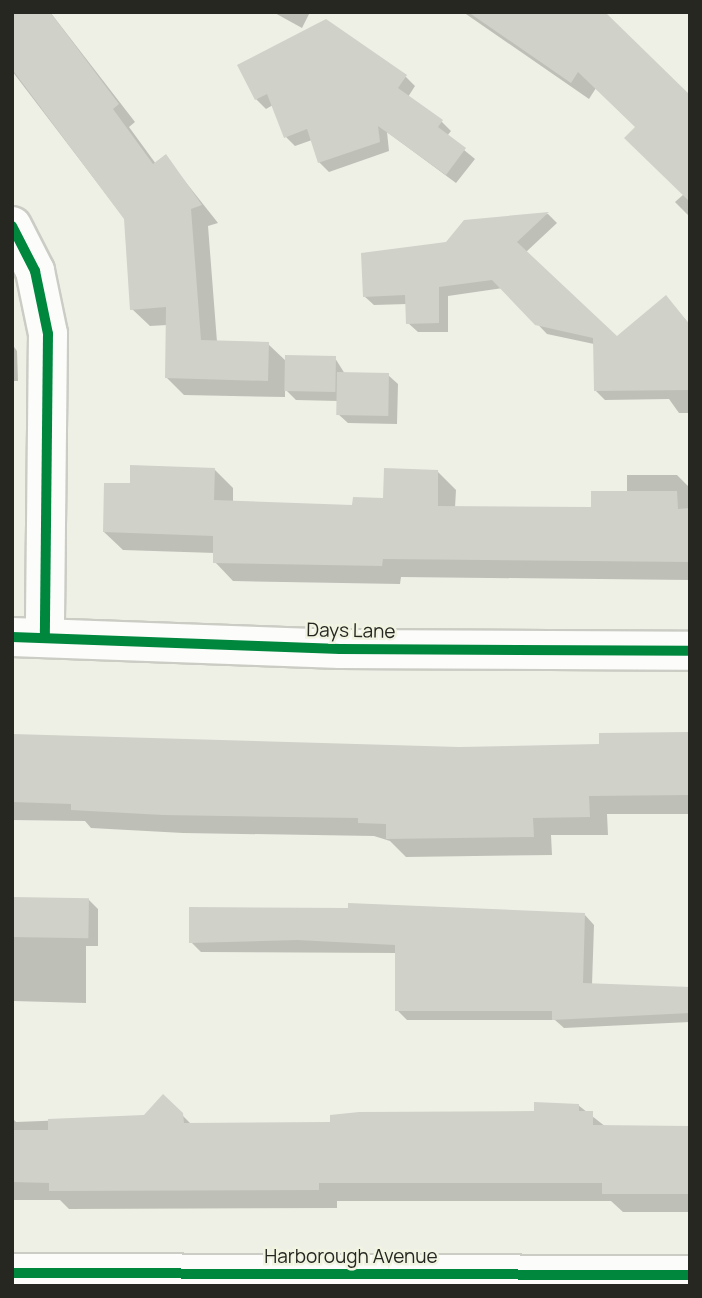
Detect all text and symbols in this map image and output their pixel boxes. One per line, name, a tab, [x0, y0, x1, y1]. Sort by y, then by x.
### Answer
street label: Days Lane	[306, 619, 396, 643]
street label: Harborough Avenue	[264, 1246, 438, 1268]

